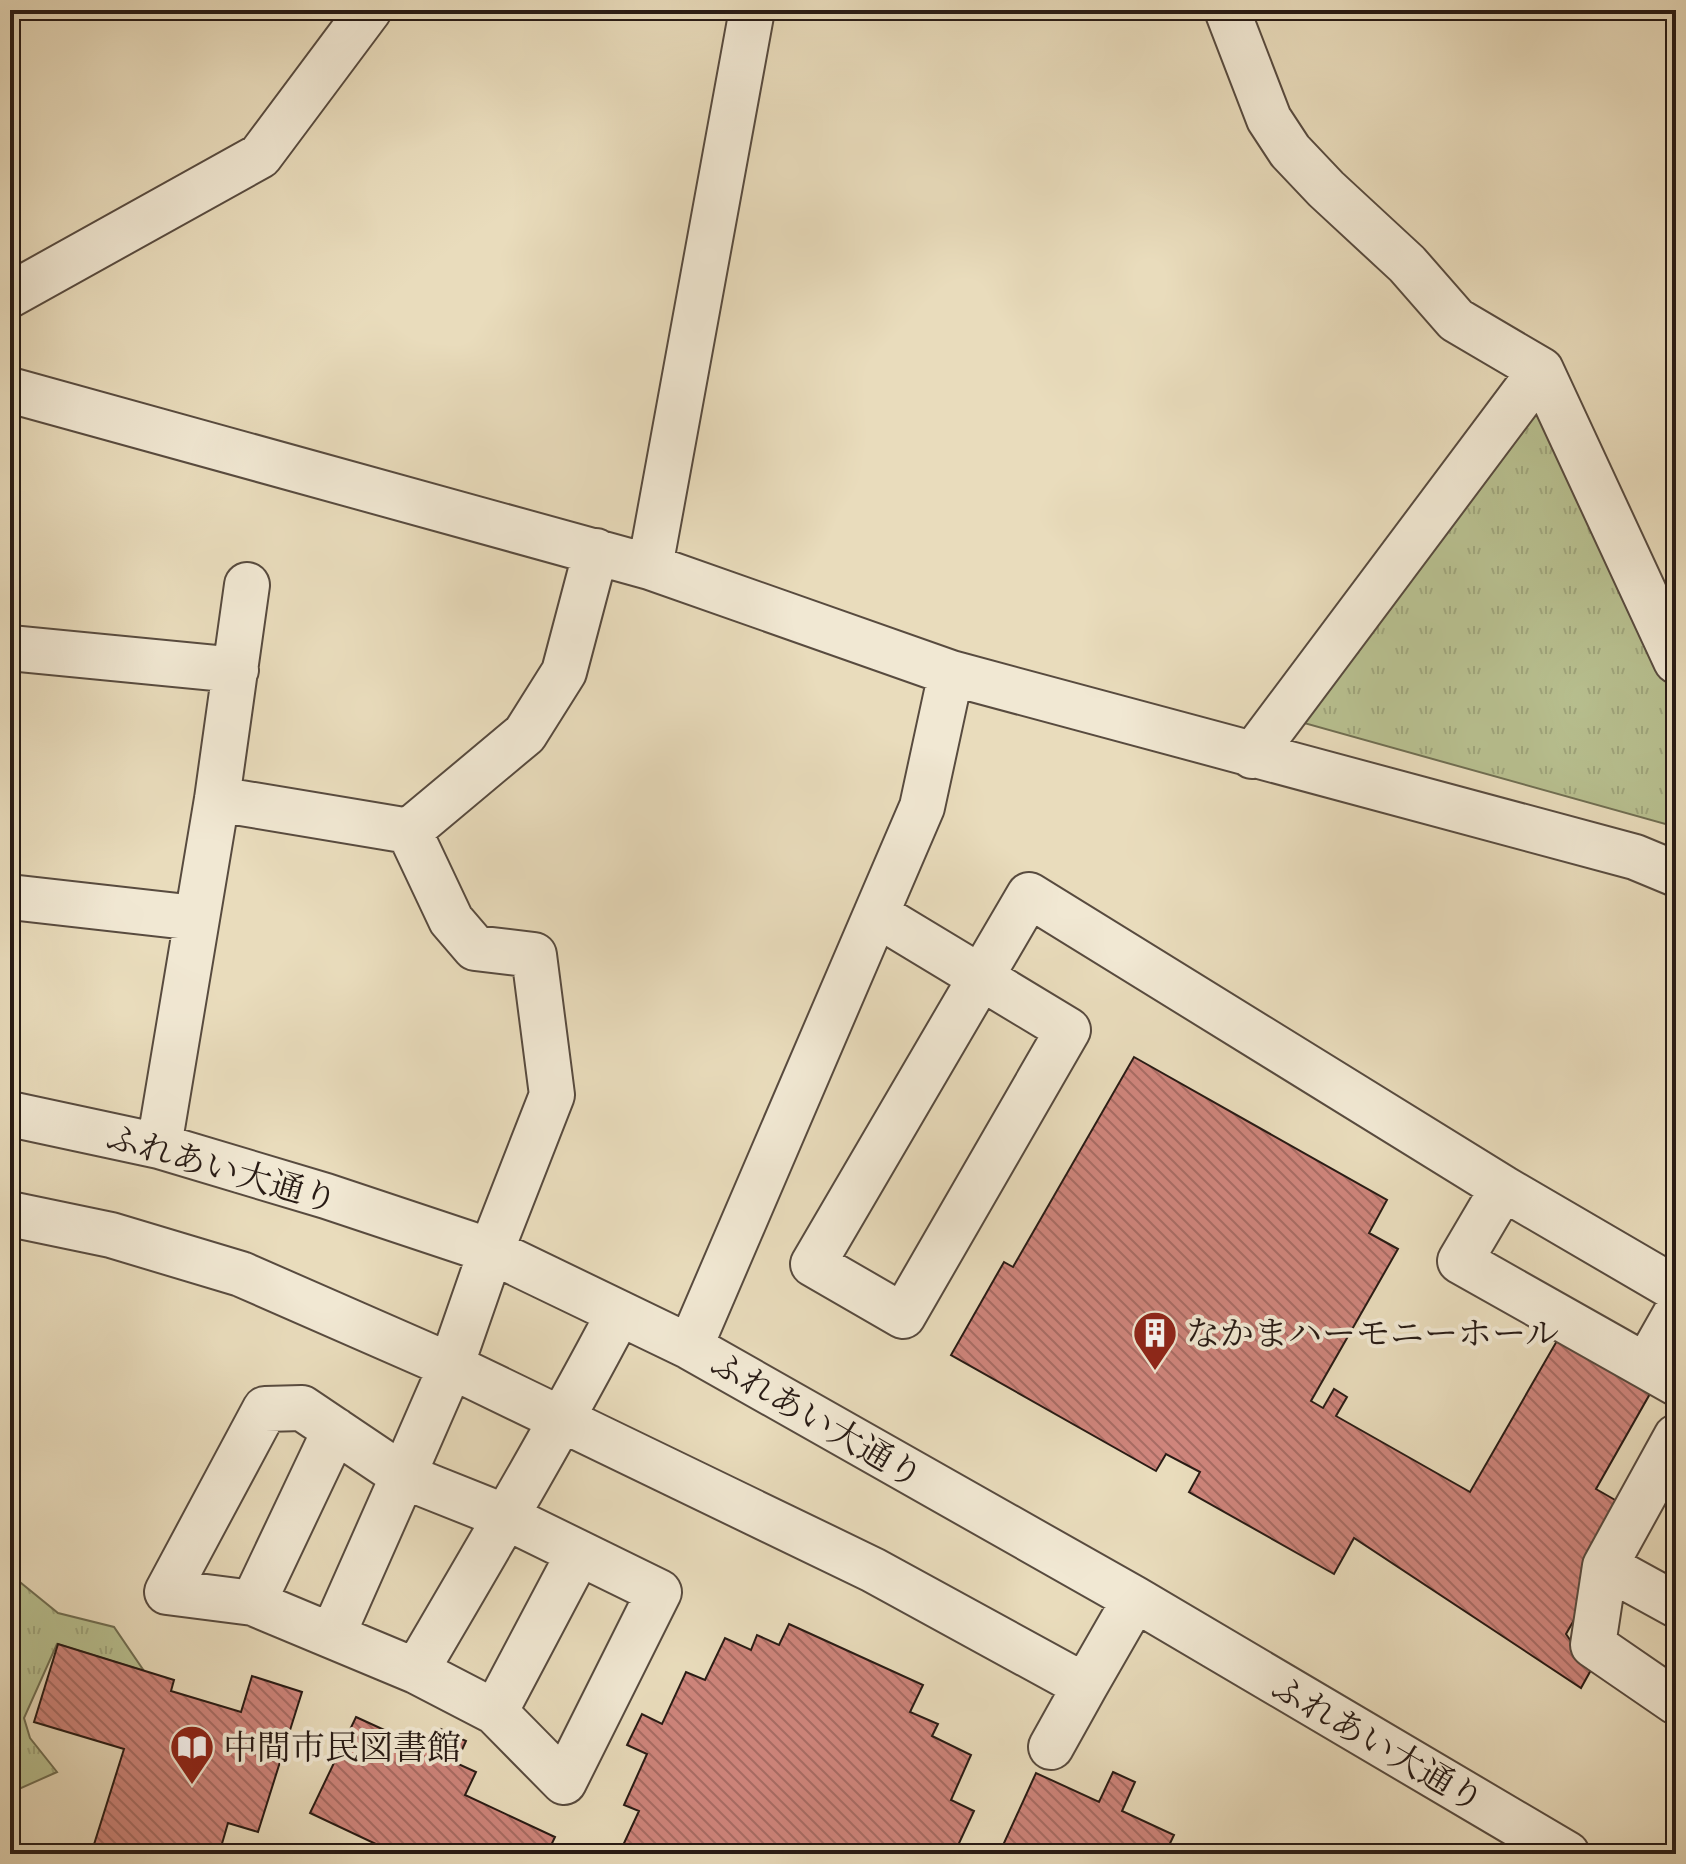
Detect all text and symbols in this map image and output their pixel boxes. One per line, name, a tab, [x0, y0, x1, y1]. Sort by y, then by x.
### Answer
street label: ふれあい大通り	[100, 1115, 342, 1228]
building icon: なかまハーモニーホール	[1131, 1309, 1179, 1372]
place label: なかまハーモニーホール	[1186, 1312, 1559, 1361]
street label: ふれあい大通り	[700, 1341, 931, 1503]
street label: ふれあい大通り	[1261, 1665, 1492, 1827]
library icon: 中間市民図書館	[168, 1723, 216, 1786]
place label: 中間市民図書館	[223, 1726, 461, 1775]

